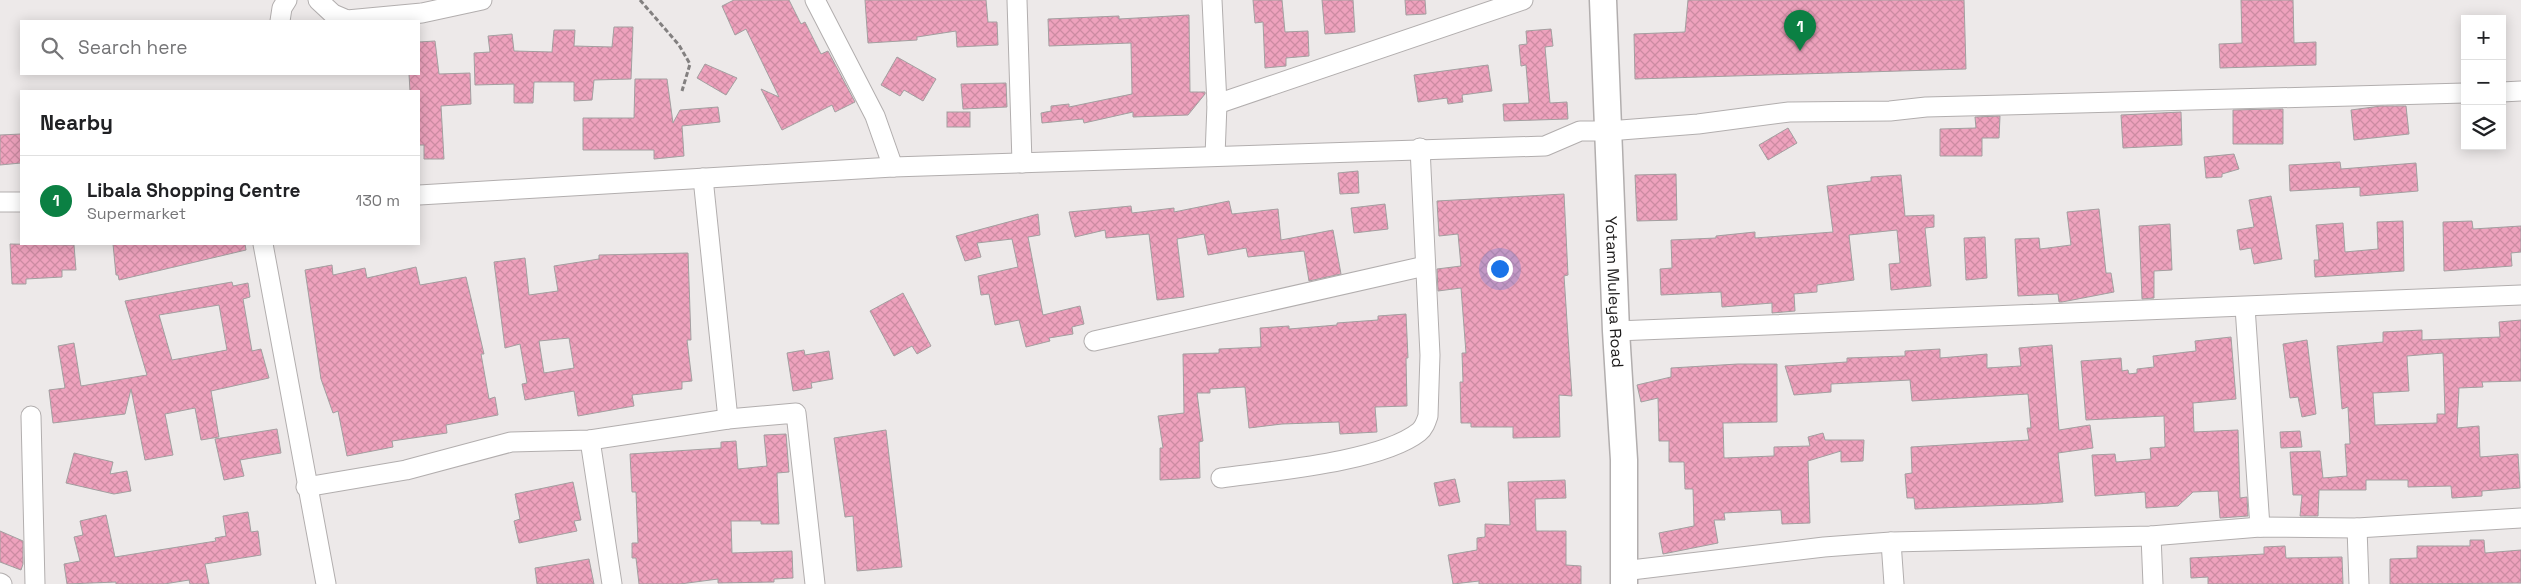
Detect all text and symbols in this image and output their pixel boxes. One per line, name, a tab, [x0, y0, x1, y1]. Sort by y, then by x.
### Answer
pin: 1	[1784, 10, 1816, 51]
map controls	[2461, 15, 2506, 150]
button: +	[2461, 15, 2506, 60]
search box	[20, 20, 420, 75]
icon: search	[38, 34, 66, 62]
text: Search here	[78, 35, 188, 60]
button: −	[2461, 60, 2506, 105]
button: layers	[2461, 105, 2506, 150]
text: Nearby	[40, 109, 113, 136]
text: Libala Shopping Centre	[87, 178, 301, 203]
text: 1	[52, 190, 60, 211]
text: 130 m	[356, 190, 400, 211]
text: Supermarket	[87, 203, 186, 224]
street label: Yotam Muleya Road	[1600, 216, 1628, 368]
your location	[1487, 256, 1513, 282]

